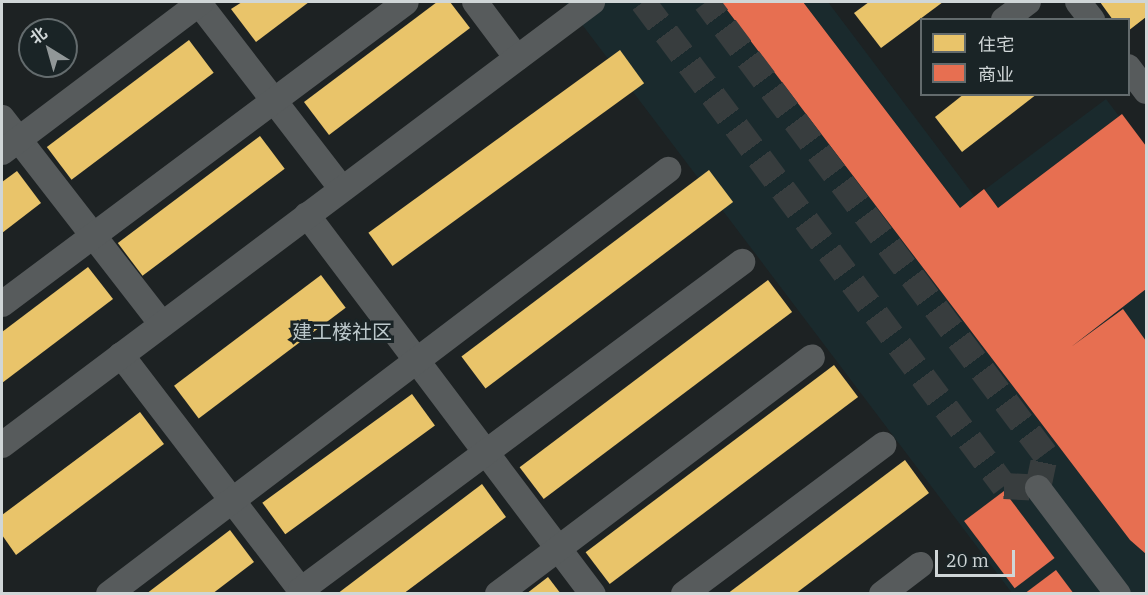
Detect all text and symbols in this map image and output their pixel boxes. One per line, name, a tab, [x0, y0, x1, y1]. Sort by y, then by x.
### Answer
north arrow	[18, 18, 78, 78]
legend	[920, 18, 1130, 96]
text: 北	[26, 22, 51, 48]
text: 住宅	[978, 33, 1014, 56]
text: 商业	[978, 63, 1014, 86]
district label: 建工楼社区	[292, 319, 392, 343]
scale bar	[938, 538, 1018, 576]
text: 20 m	[946, 549, 989, 572]

